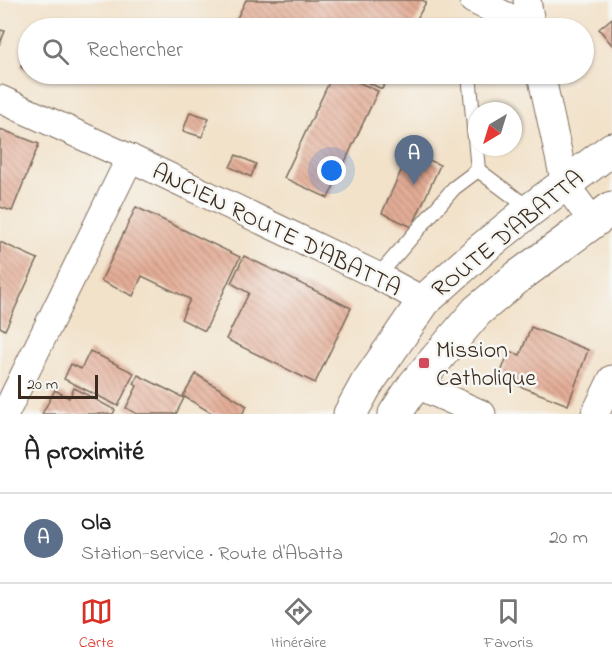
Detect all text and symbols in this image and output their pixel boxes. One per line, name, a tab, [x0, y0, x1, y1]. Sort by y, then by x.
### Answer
search box	[18, 18, 594, 84]
icon: search	[39, 35, 72, 68]
text: Rechercher	[87, 35, 183, 67]
north arrow	[468, 102, 522, 156]
pin: A	[394, 136, 434, 185]
street label: ANCIEN ROUTE D'ABATTA	[145, 156, 406, 307]
your location	[317, 156, 346, 185]
street label: ROUTE D'ABATTA	[425, 163, 592, 307]
place label: Mission Catholique	[436, 334, 536, 397]
marker: Mission Catholique	[417, 356, 431, 370]
scale bar	[18, 372, 98, 400]
text: 20 m	[27, 373, 58, 397]
text: À proximité	[24, 434, 144, 472]
text: Ola	[81, 508, 111, 540]
text: A	[37, 524, 50, 553]
text: 20 m	[549, 524, 588, 553]
text: Station-service · Route d'Abatta	[81, 540, 343, 569]
tab: Carte	[79, 595, 114, 655]
tab: Itinéraire	[271, 595, 327, 655]
tab: Favoris	[484, 595, 533, 655]

